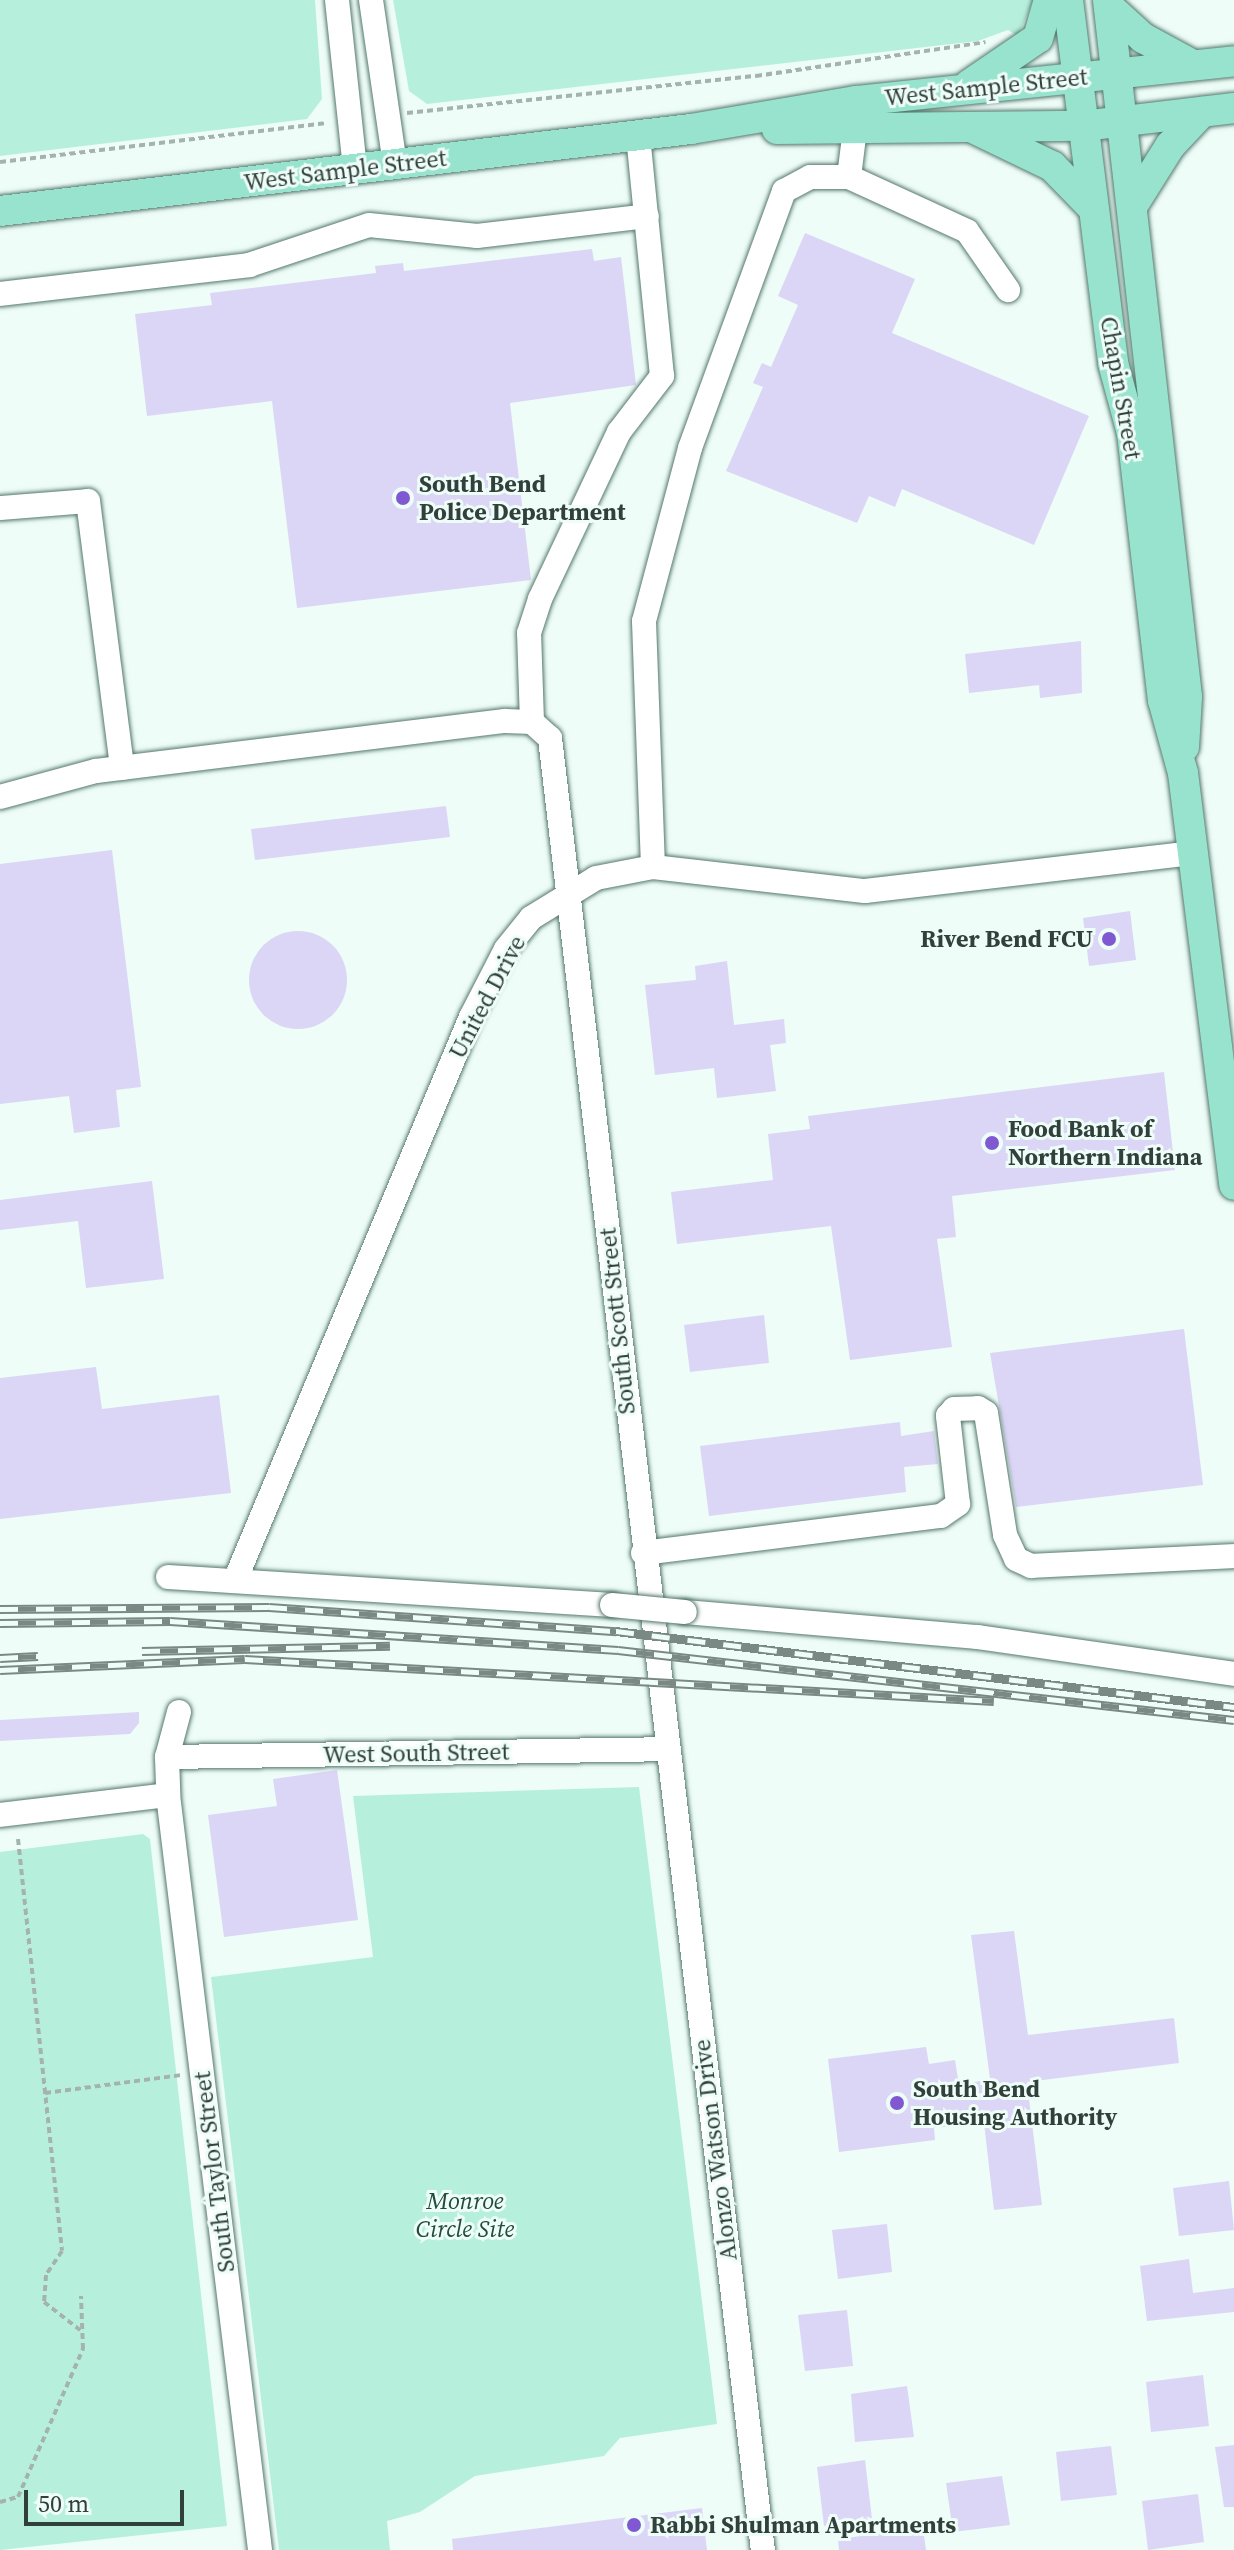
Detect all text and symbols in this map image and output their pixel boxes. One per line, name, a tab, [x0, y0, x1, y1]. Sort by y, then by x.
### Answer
street label: West Sample Street	[883, 62, 1089, 112]
street label: West Sample Street	[242, 143, 448, 197]
street label: Chapin Street	[1094, 314, 1148, 462]
place label: South Bend Police Department	[419, 470, 626, 526]
marker: South Bend Police Department	[394, 489, 412, 507]
place label: River Bend FCU	[920, 925, 1093, 953]
street label: United Drive	[442, 930, 532, 1064]
marker: River Bend FCU	[1100, 930, 1118, 948]
place label: Food Bank of Northern Indiana	[1008, 1115, 1202, 1171]
marker: Food Bank of Northern Indiana	[983, 1134, 1001, 1152]
street label: South Scott Street	[593, 1226, 641, 1416]
street label: West South Street	[323, 1737, 509, 1769]
street label: Alonzo Watson Drive	[687, 2037, 743, 2263]
street label: South Taylor Street	[187, 2070, 241, 2274]
place label: South Bend Housing Authority	[913, 2075, 1117, 2131]
marker: South Bend Housing Authority	[888, 2094, 906, 2112]
park label: Monroe Circle Site	[416, 2187, 514, 2243]
scale bar	[28, 2474, 188, 2524]
text: 50 m	[38, 2487, 89, 2520]
place label: Rabbi Shulman Apartments	[650, 2511, 956, 2539]
marker: Rabbi Shulman Apartments	[625, 2516, 643, 2534]

